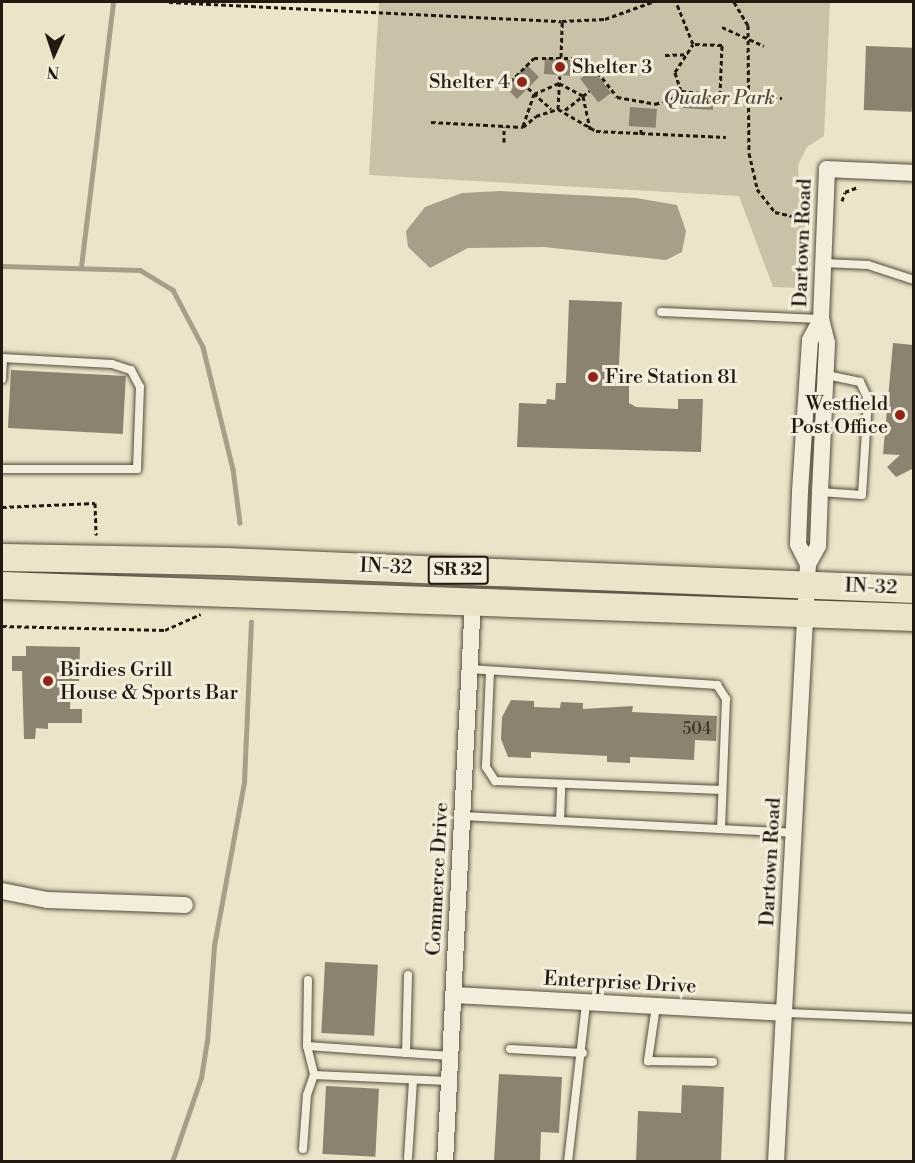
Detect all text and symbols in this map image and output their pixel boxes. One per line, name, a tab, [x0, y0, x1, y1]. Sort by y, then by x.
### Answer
north arrow	[24, 24, 84, 84]
place label: Shelter 3	[572, 55, 652, 79]
marker: Shelter 3	[553, 60, 567, 74]
text: N	[46, 62, 60, 82]
place label: Shelter 4	[429, 70, 510, 94]
marker: Shelter 4	[515, 75, 529, 89]
park label: Quaker Park	[663, 86, 775, 110]
street label: Dartown Road	[789, 178, 817, 308]
place label: Fire Station 81	[605, 365, 738, 389]
marker: Fire Station 81	[586, 370, 600, 384]
place label: Westfield Post Office	[791, 392, 888, 439]
marker: Westfield Post Office	[893, 408, 907, 422]
street label: IN-32	[359, 554, 413, 580]
road number: SR 32	[426, 555, 490, 585]
street label: IN-32	[844, 574, 898, 600]
place label: Birdies Grill House & Sports Bar	[60, 658, 238, 705]
marker: Birdies Grill House & Sports Bar	[41, 674, 55, 688]
house number: 504	[683, 719, 711, 739]
street label: Dartown Road	[756, 797, 786, 927]
street label: Commerce Drive	[422, 802, 454, 956]
street label: Enterprise Drive	[543, 967, 697, 999]

